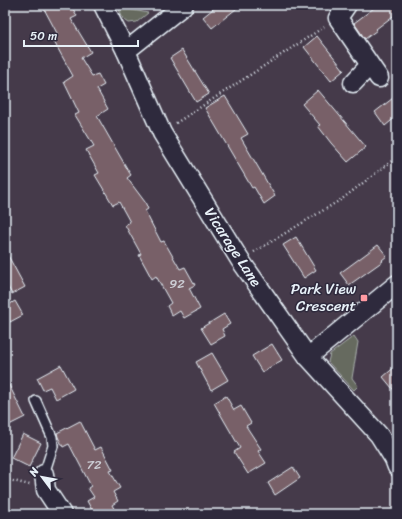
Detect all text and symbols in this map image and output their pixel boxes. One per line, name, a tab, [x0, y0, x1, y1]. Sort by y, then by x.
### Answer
scale bar	[24, 22, 138, 48]
text: 50 m	[30, 25, 57, 47]
street label: Vicarage Lane	[197, 202, 269, 292]
house number: 92	[169, 272, 185, 295]
place label: Park View Crescent	[291, 276, 357, 319]
marker: Park View Crescent	[359, 293, 369, 303]
house number: 72	[87, 453, 102, 476]
north arrow	[22, 457, 62, 497]
text: N	[23, 463, 44, 481]

